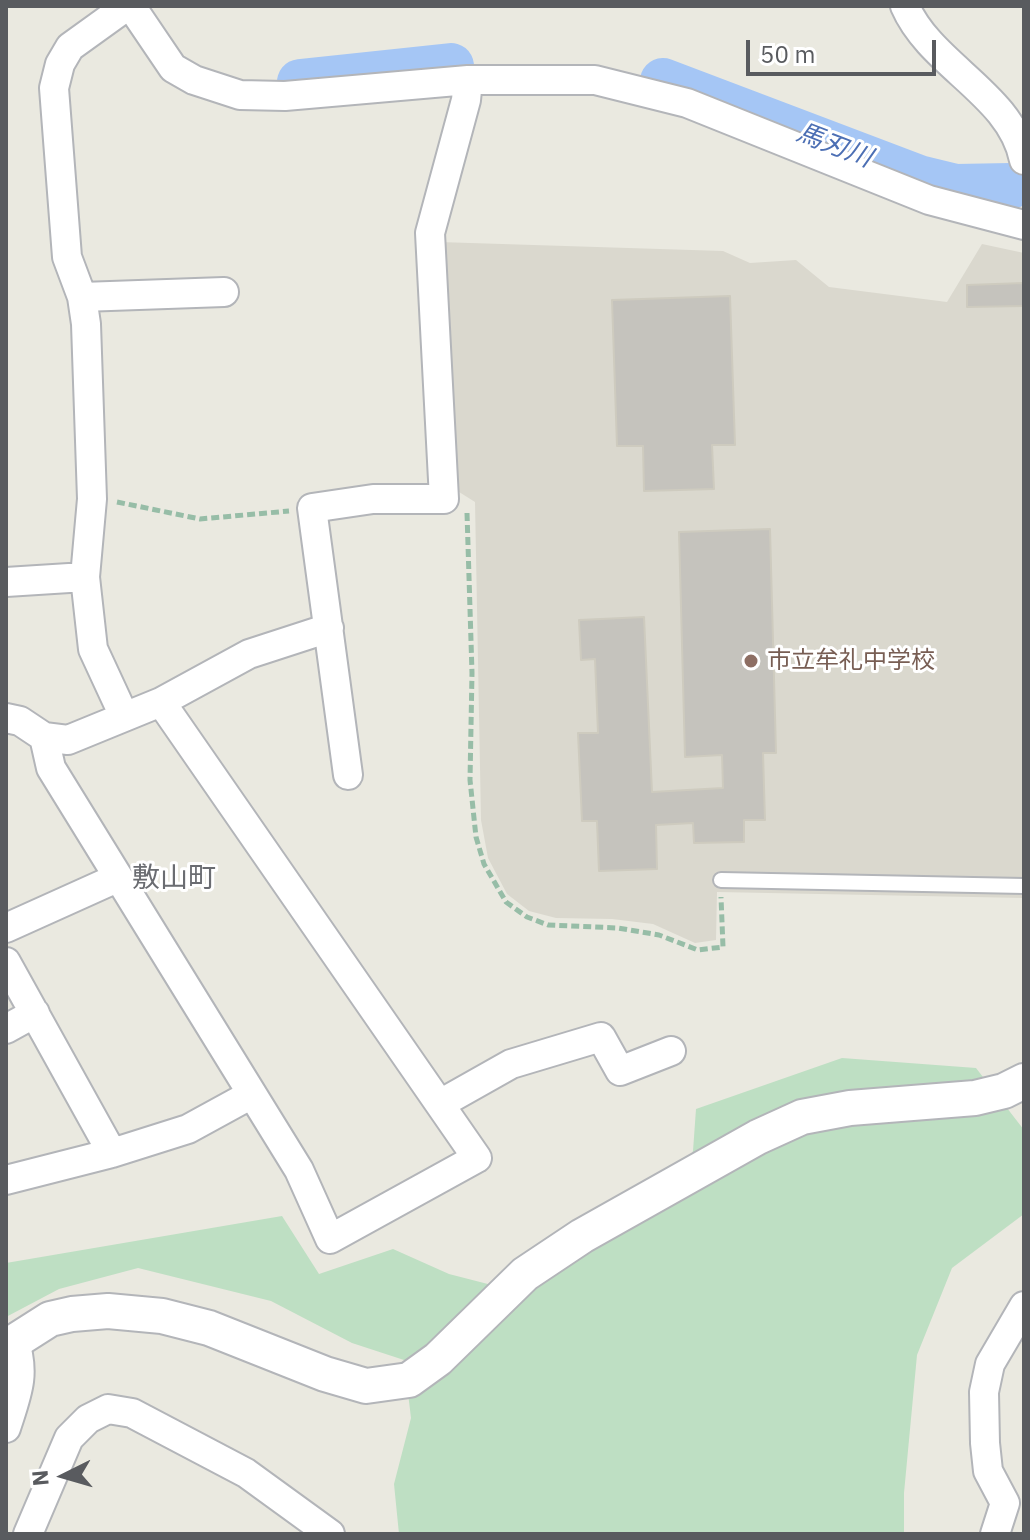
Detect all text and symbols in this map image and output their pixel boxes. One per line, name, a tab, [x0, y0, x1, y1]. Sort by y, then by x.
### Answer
scale bar	[750, 24, 940, 74]
text: 50 m	[760, 38, 815, 70]
water label: 馬刃川	[792, 117, 876, 175]
place label: 市立牟礼中学校	[767, 647, 935, 675]
marker: 市立牟礼中学校	[742, 652, 760, 670]
district label: 敷山町	[132, 862, 216, 896]
north arrow	[24, 1436, 104, 1516]
text: N	[24, 1469, 55, 1487]

